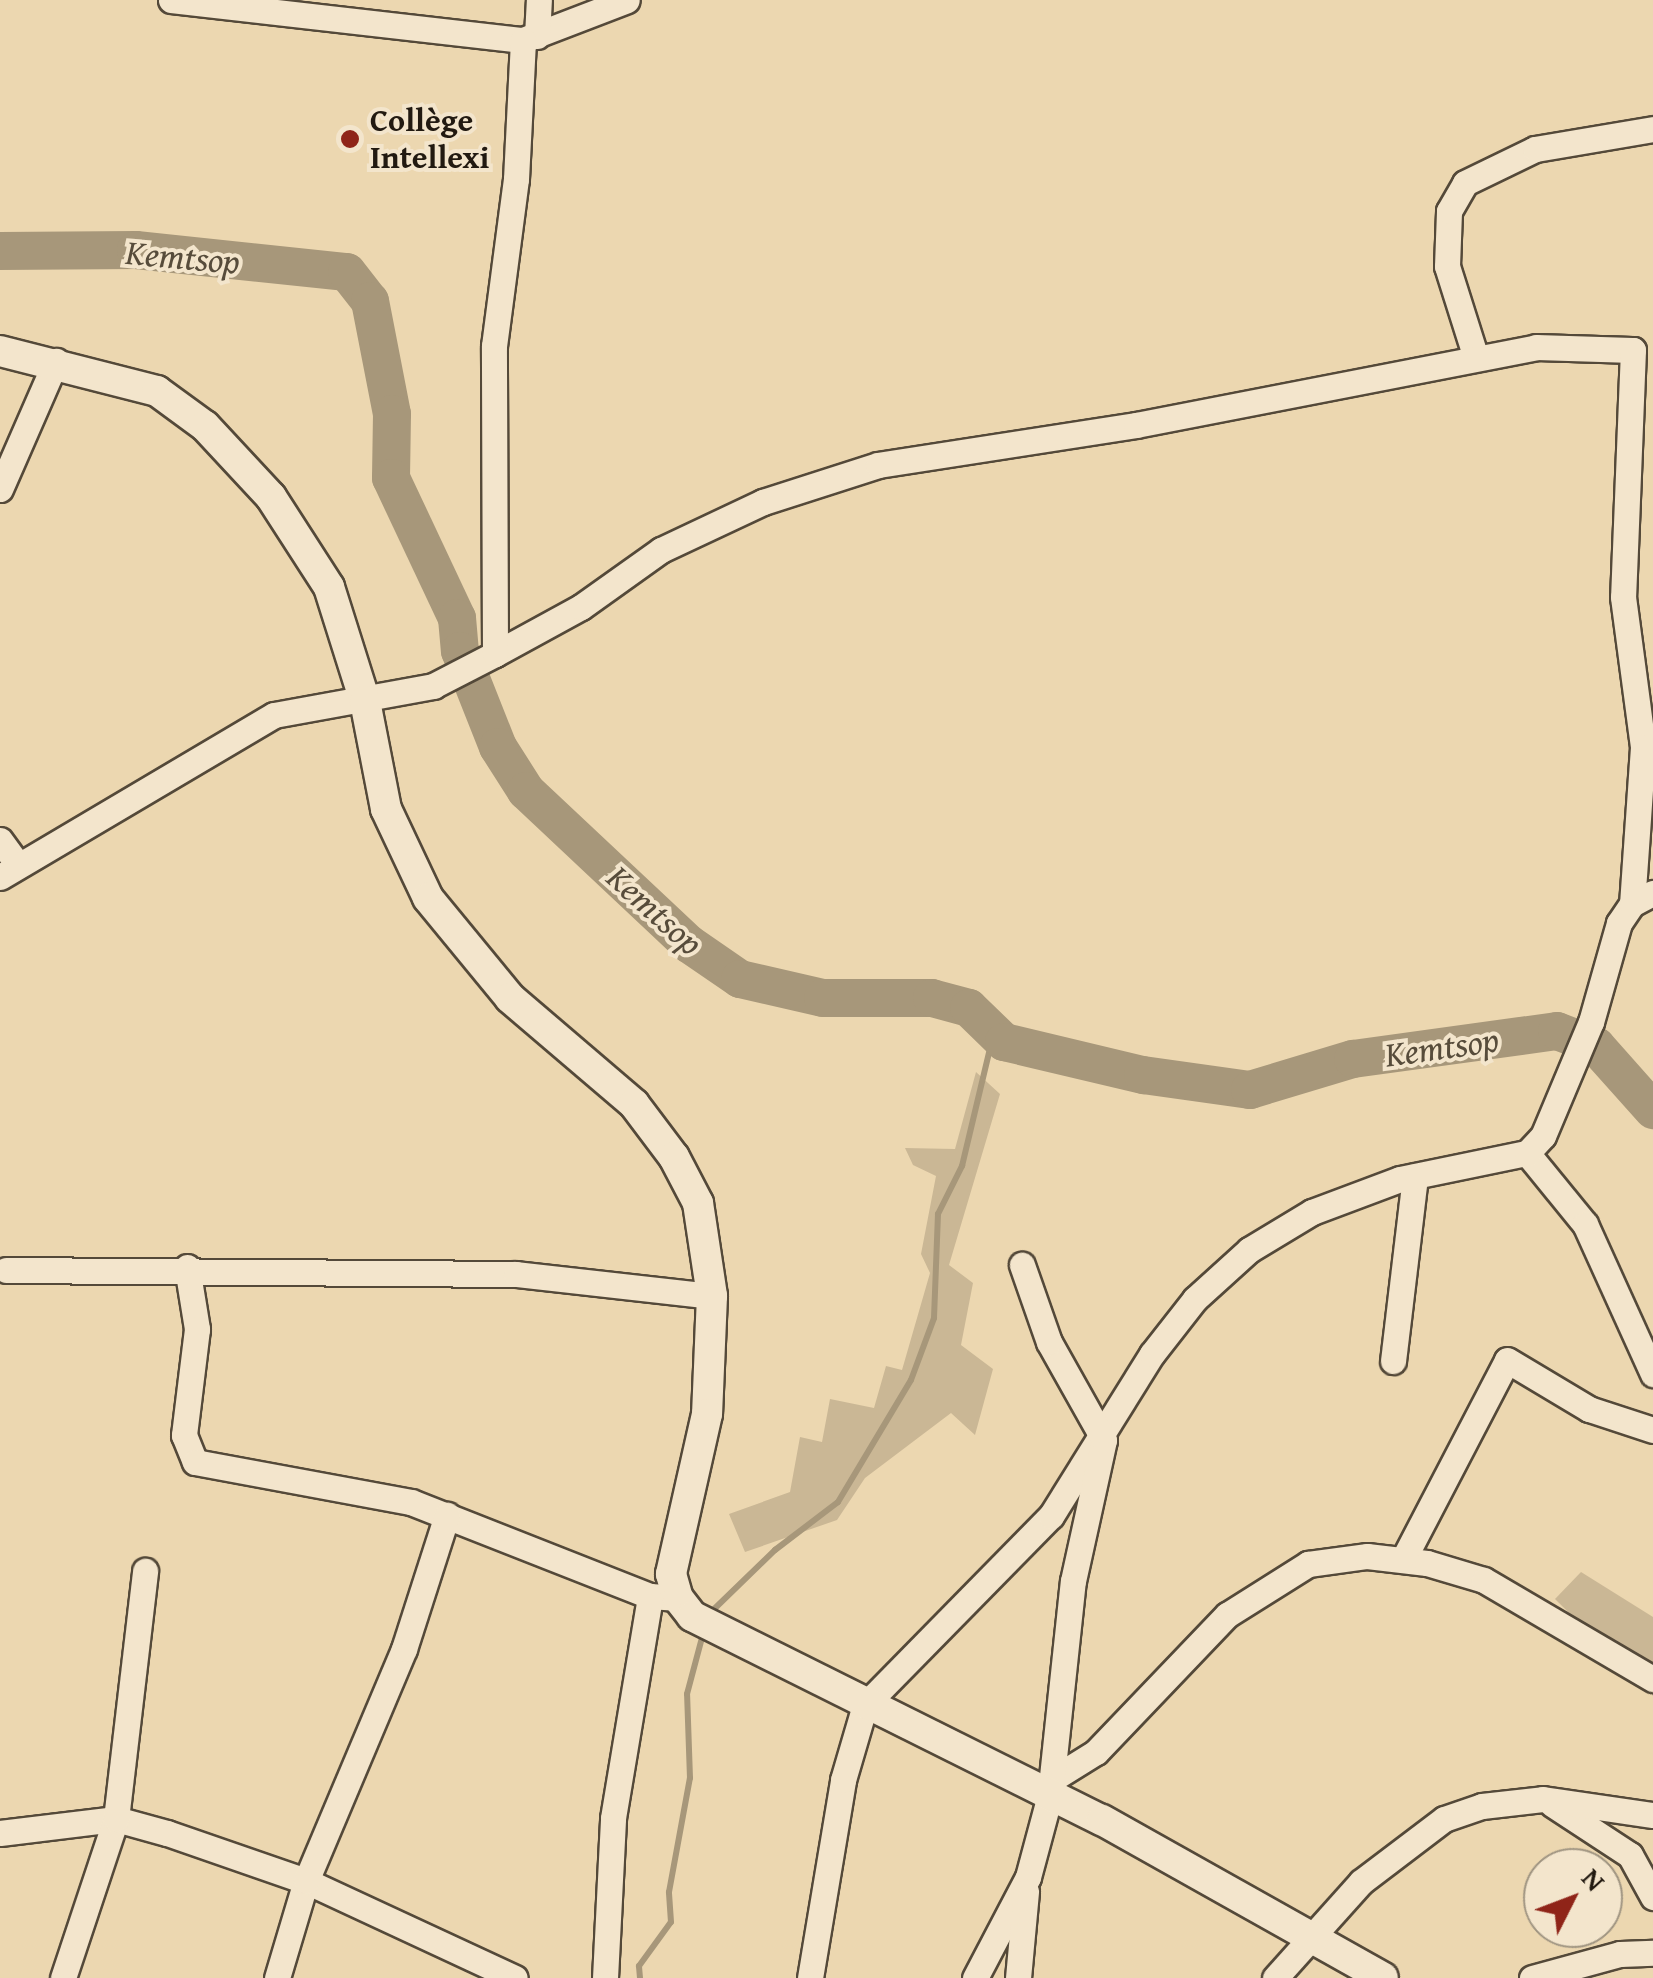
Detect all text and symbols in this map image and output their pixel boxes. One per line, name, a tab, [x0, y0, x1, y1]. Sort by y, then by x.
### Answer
place label: Collège Intellexi	[370, 102, 489, 177]
marker: Collège Intellexi	[339, 128, 361, 150]
water label: Kemtsop	[124, 231, 242, 283]
water label: Kemtsop	[598, 856, 712, 964]
water label: Kemtsop	[1382, 1018, 1502, 1076]
north arrow	[1523, 1848, 1623, 1948]
text: N	[1573, 1858, 1616, 1900]

